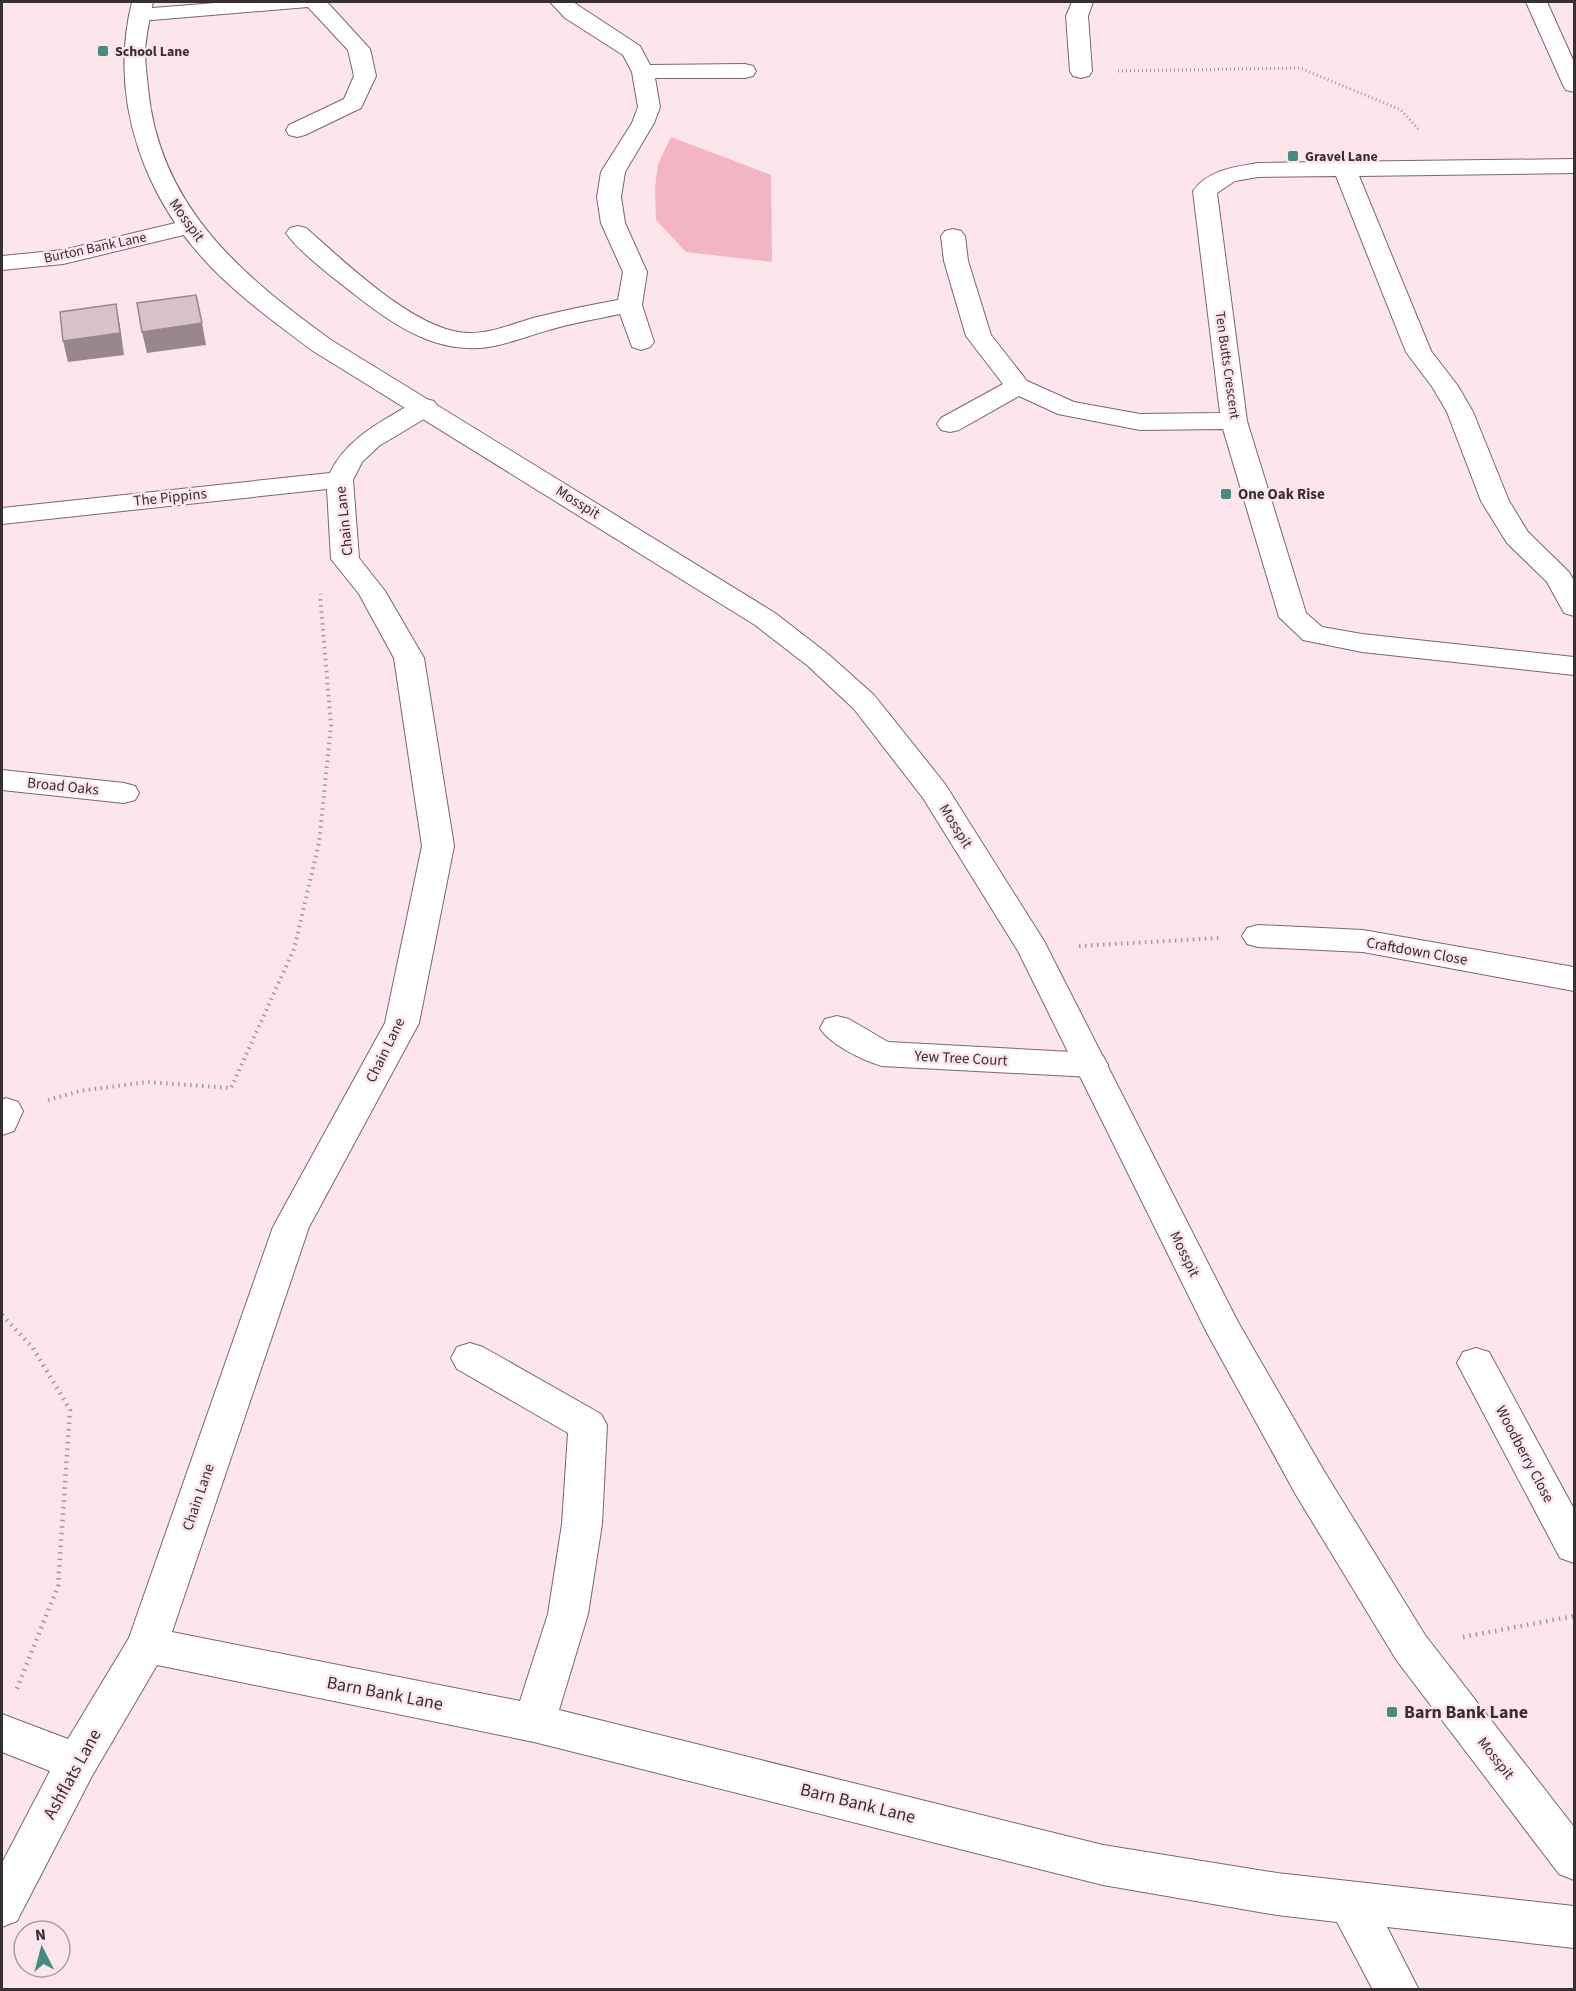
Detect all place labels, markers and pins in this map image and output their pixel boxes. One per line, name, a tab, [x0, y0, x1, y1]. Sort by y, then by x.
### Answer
place label: School Lane	[115, 42, 190, 62]
marker: School Lane	[96, 44, 110, 58]
place label: Gravel Lane	[1305, 147, 1378, 167]
marker: Gravel Lane	[1286, 149, 1300, 163]
place label: One Oak Rise	[1238, 484, 1325, 505]
marker: One Oak Rise	[1219, 487, 1233, 501]
place label: Barn Bank Lane	[1404, 1700, 1528, 1725]
marker: Barn Bank Lane	[1385, 1705, 1399, 1719]

